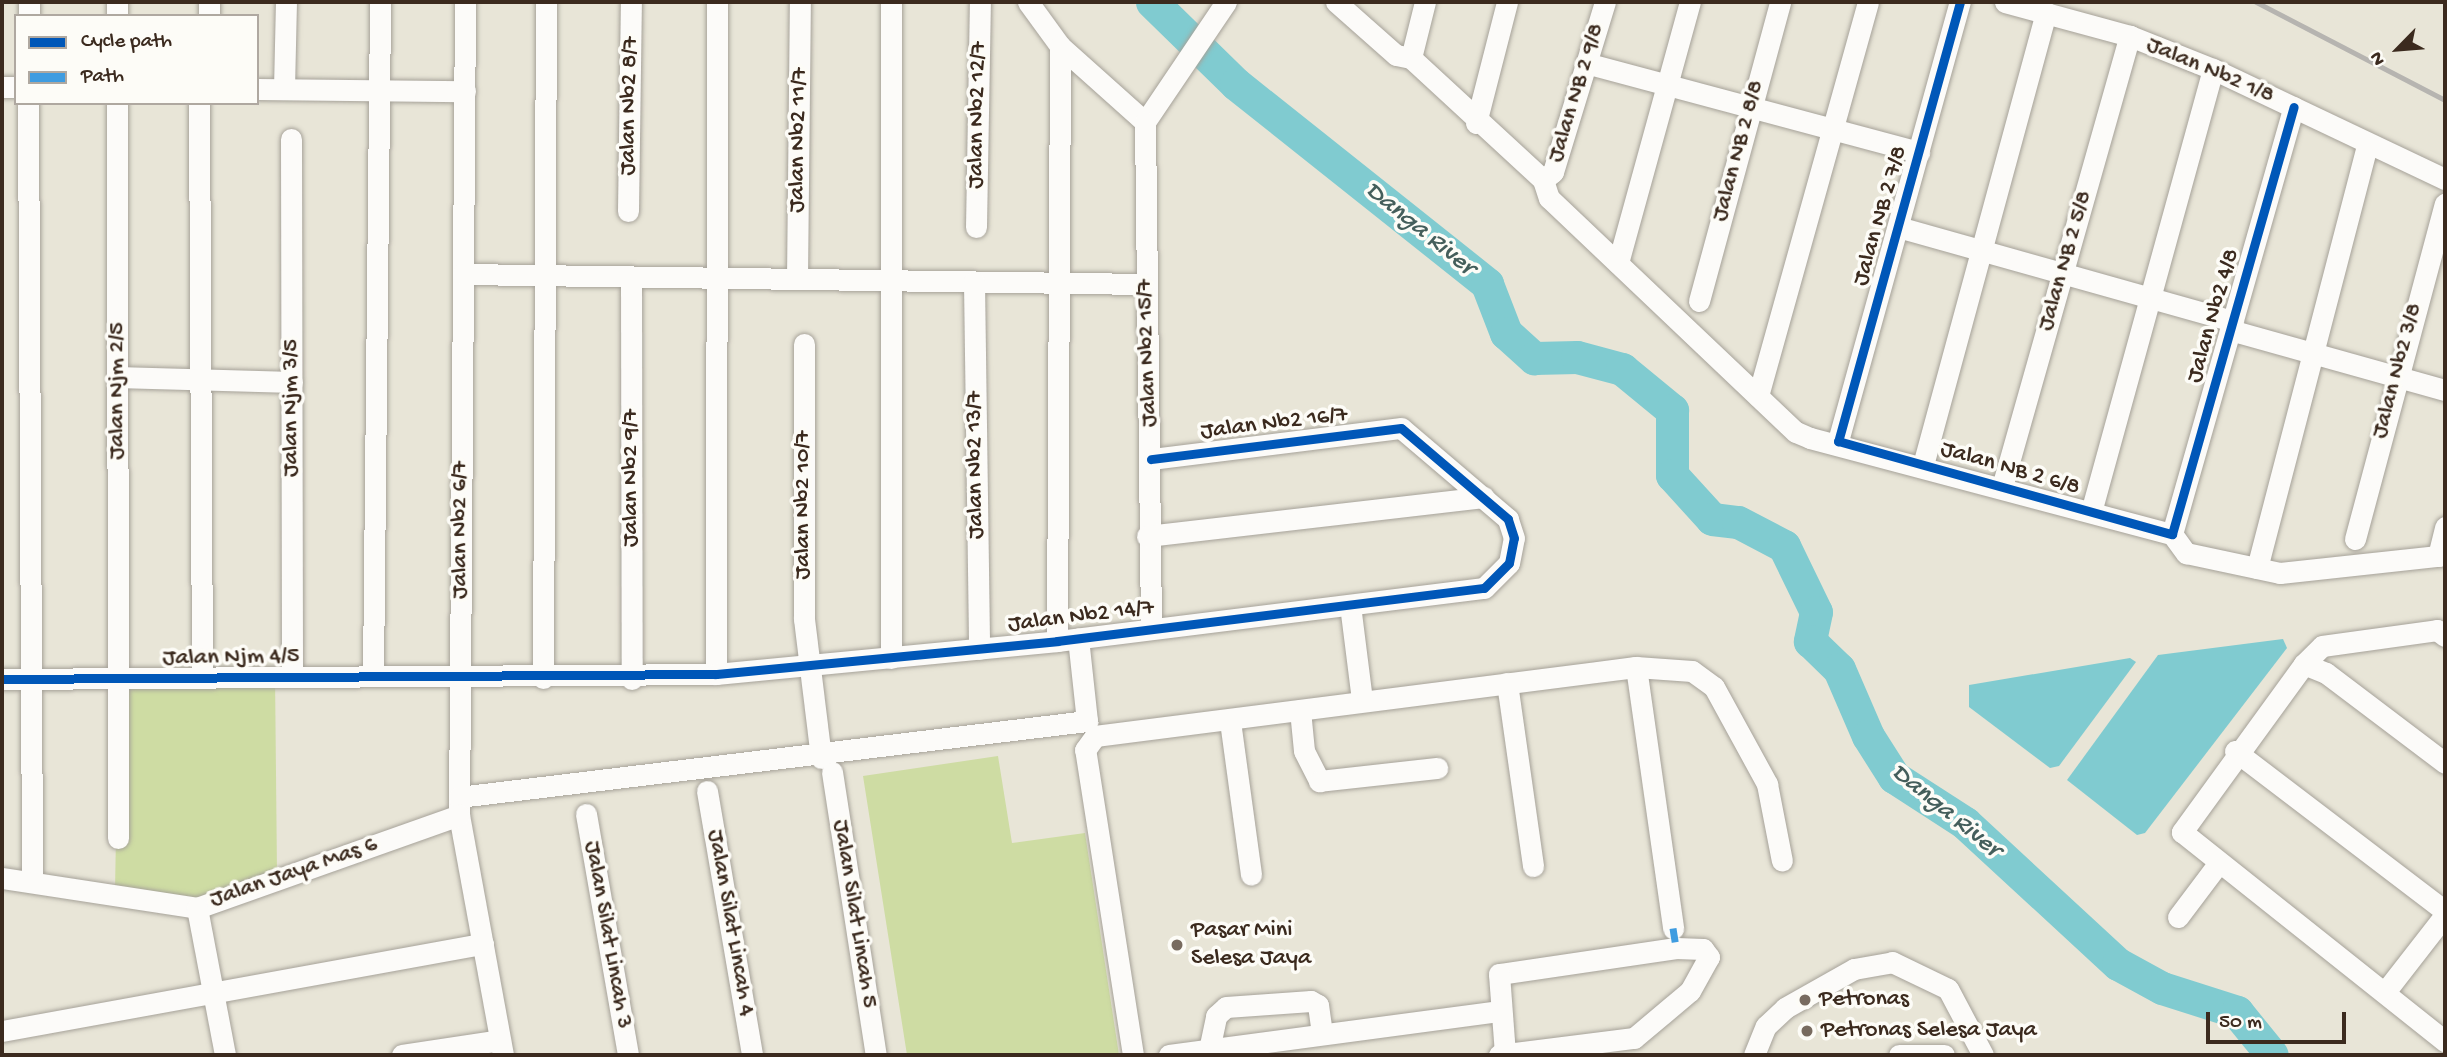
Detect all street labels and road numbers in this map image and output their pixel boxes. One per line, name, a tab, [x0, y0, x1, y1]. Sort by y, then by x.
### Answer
street label: Jalan NB 2 9/8	[1542, 20, 1612, 166]
street label: Jalan Nb2 1/8	[2142, 31, 2278, 111]
street label: Jalan Nb2 8/7	[614, 36, 646, 176]
street label: Jalan Nb2 12/7	[962, 41, 994, 189]
street label: Jalan Nb2 11/7	[783, 67, 815, 213]
street label: Jalan NB 2 8/8	[1706, 77, 1772, 225]
street label: Jalan NB 2 7/8	[1847, 143, 1915, 289]
street label: Jalan NB 2 5/8	[2032, 188, 2100, 334]
street label: Jalan Nb2 4/8	[2181, 246, 2247, 386]
street label: Jalan Nb2 15/7	[1131, 279, 1165, 427]
street label: Jalan Nb2 3/8	[2366, 300, 2430, 442]
street label: Jalan Njm 2/5	[104, 322, 132, 460]
street label: Jalan Njm 3/5	[278, 339, 306, 477]
street label: Jalan Nb2 13/7	[960, 391, 992, 539]
street label: Jalan Nb2 16/7	[1199, 401, 1349, 447]
street label: Jalan Nb2 9/7	[618, 409, 646, 547]
street label: Jalan Nb2 10/7	[790, 430, 818, 580]
street label: Jalan NB 2 6/8	[1937, 435, 2083, 503]
street label: Jalan Nb2 6/7	[447, 461, 475, 599]
street label: Jalan Nb2 14/7	[1006, 594, 1156, 640]
street label: Jalan Njm 4/5	[162, 642, 300, 674]
street label: Jalan Silat Lincah 5	[825, 818, 883, 1010]
street label: Jalan Silat Lincah 4	[699, 827, 761, 1019]
street label: Jalan Jaya Mas 6	[206, 831, 382, 915]
street label: Jalan Silat Lincah 3	[576, 839, 638, 1031]

